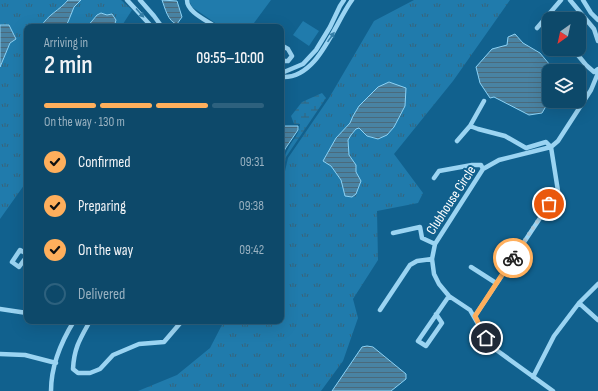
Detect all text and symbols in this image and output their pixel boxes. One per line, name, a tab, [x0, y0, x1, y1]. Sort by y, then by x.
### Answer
one-way arrow	[136, 8, 145, 18]
north arrow	[542, 12, 586, 56]
map controls	[542, 12, 586, 108]
one-way arrow	[327, 32, 335, 43]
text: Arriving in	[44, 35, 88, 51]
text: 09:55–10:00	[196, 49, 264, 68]
text: 2 min	[44, 50, 93, 81]
button: layers	[542, 64, 586, 108]
text: On the way · 130 m	[44, 114, 125, 130]
icon: check	[44, 151, 66, 173]
text: Confirmed	[78, 153, 131, 172]
text: 09:31	[240, 154, 264, 170]
street label: Clubhouse Circle	[422, 162, 480, 238]
pin	[532, 187, 566, 221]
icon: bag	[538, 193, 560, 215]
icon: check	[44, 195, 66, 217]
text: Preparing	[78, 197, 126, 216]
text: 09:38	[239, 198, 264, 214]
courier	[493, 238, 533, 278]
icon: check	[44, 239, 66, 261]
text: On the way	[78, 241, 133, 260]
text: 09:42	[239, 242, 264, 258]
icon: bike	[502, 247, 524, 269]
text: Delivered	[78, 285, 125, 304]
pin	[469, 321, 503, 355]
icon: home	[475, 327, 497, 349]

